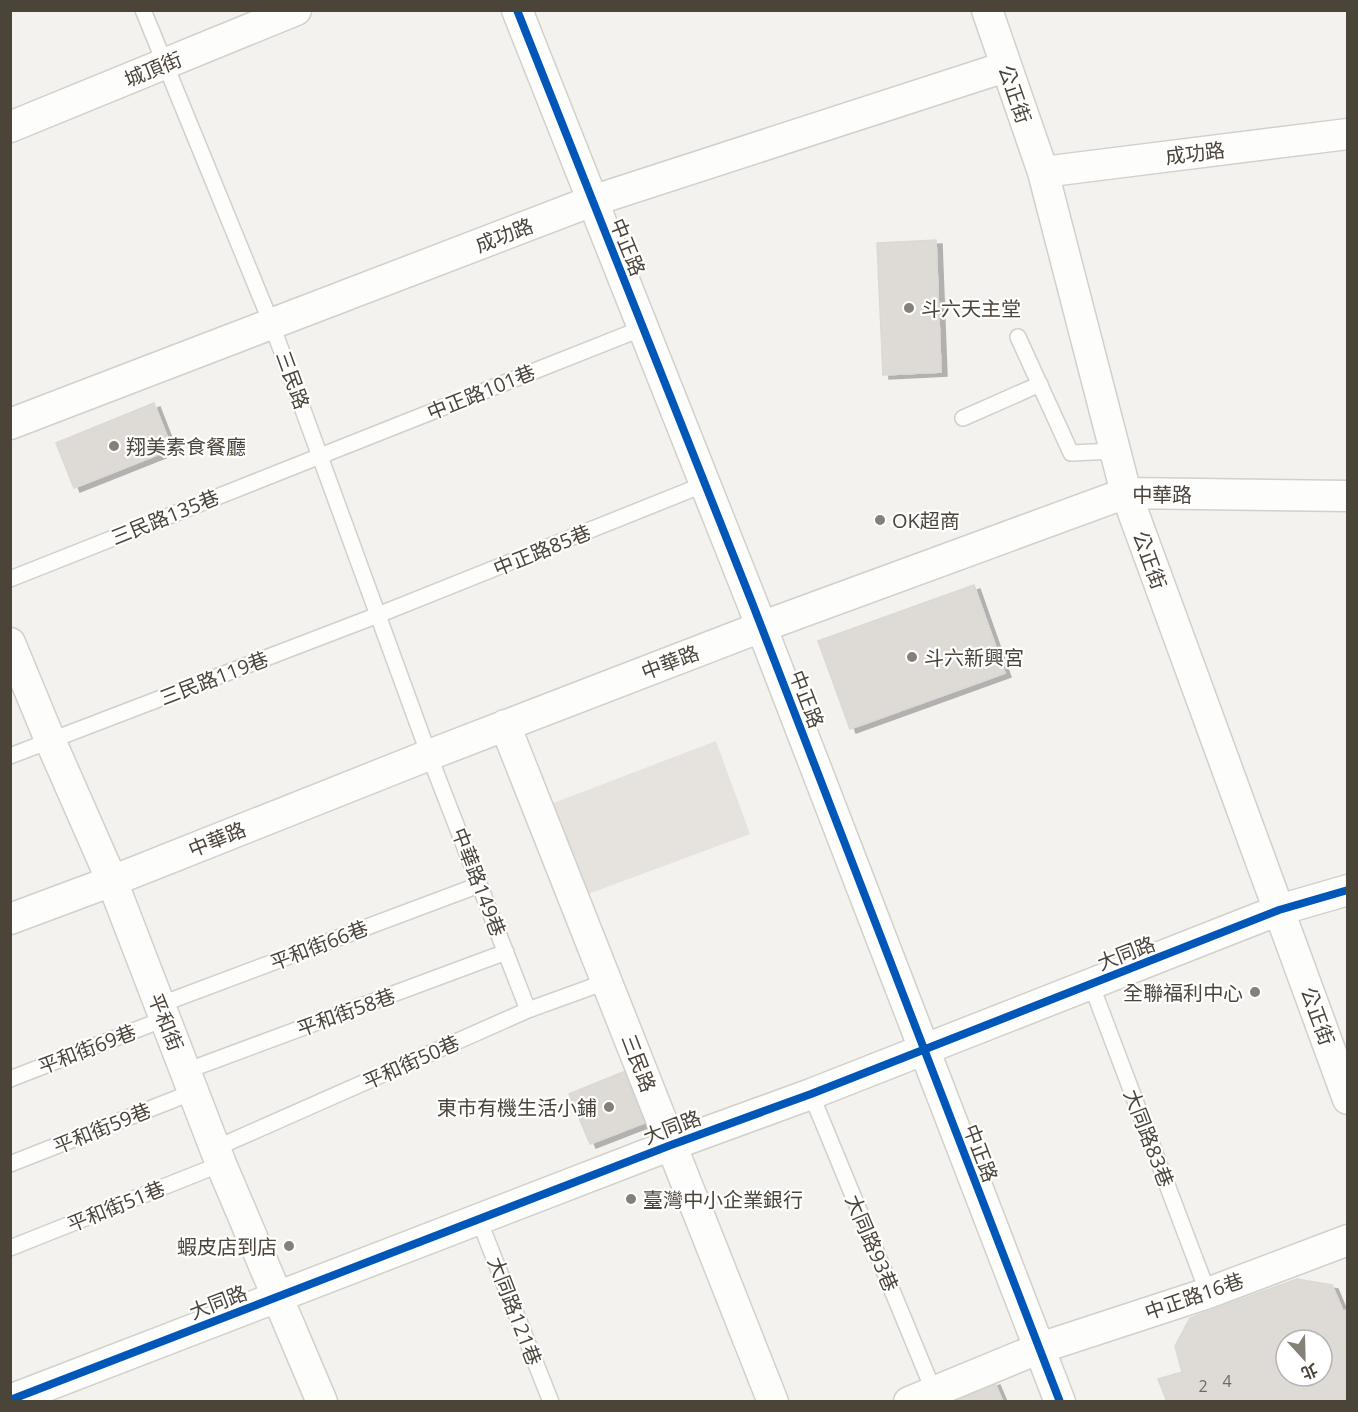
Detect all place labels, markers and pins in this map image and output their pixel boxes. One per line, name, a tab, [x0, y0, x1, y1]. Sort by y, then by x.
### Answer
place label: 斗六天主堂	[921, 295, 1021, 322]
marker: 斗六天主堂	[902, 301, 916, 315]
place label: 翔美素食餐廳	[126, 433, 246, 460]
marker: 翔美素食餐廳	[107, 439, 121, 453]
place label: OK超商	[892, 507, 960, 534]
marker: OK超商	[873, 513, 887, 527]
place label: 斗六新興宮	[924, 644, 1024, 671]
marker: 斗六新興宮	[905, 650, 919, 664]
place label: 全聯福利中心	[1123, 979, 1243, 1006]
marker: 全聯福利中心	[1248, 985, 1262, 999]
place label: 東市有機生活小鋪	[437, 1094, 597, 1121]
marker: 東市有機生活小鋪	[602, 1100, 616, 1114]
place label: 臺灣中小企業銀行	[643, 1186, 803, 1213]
marker: 臺灣中小企業銀行	[624, 1192, 638, 1206]
place label: 蝦皮店到店	[177, 1233, 277, 1260]
marker: 蝦皮店到店	[282, 1239, 296, 1253]

